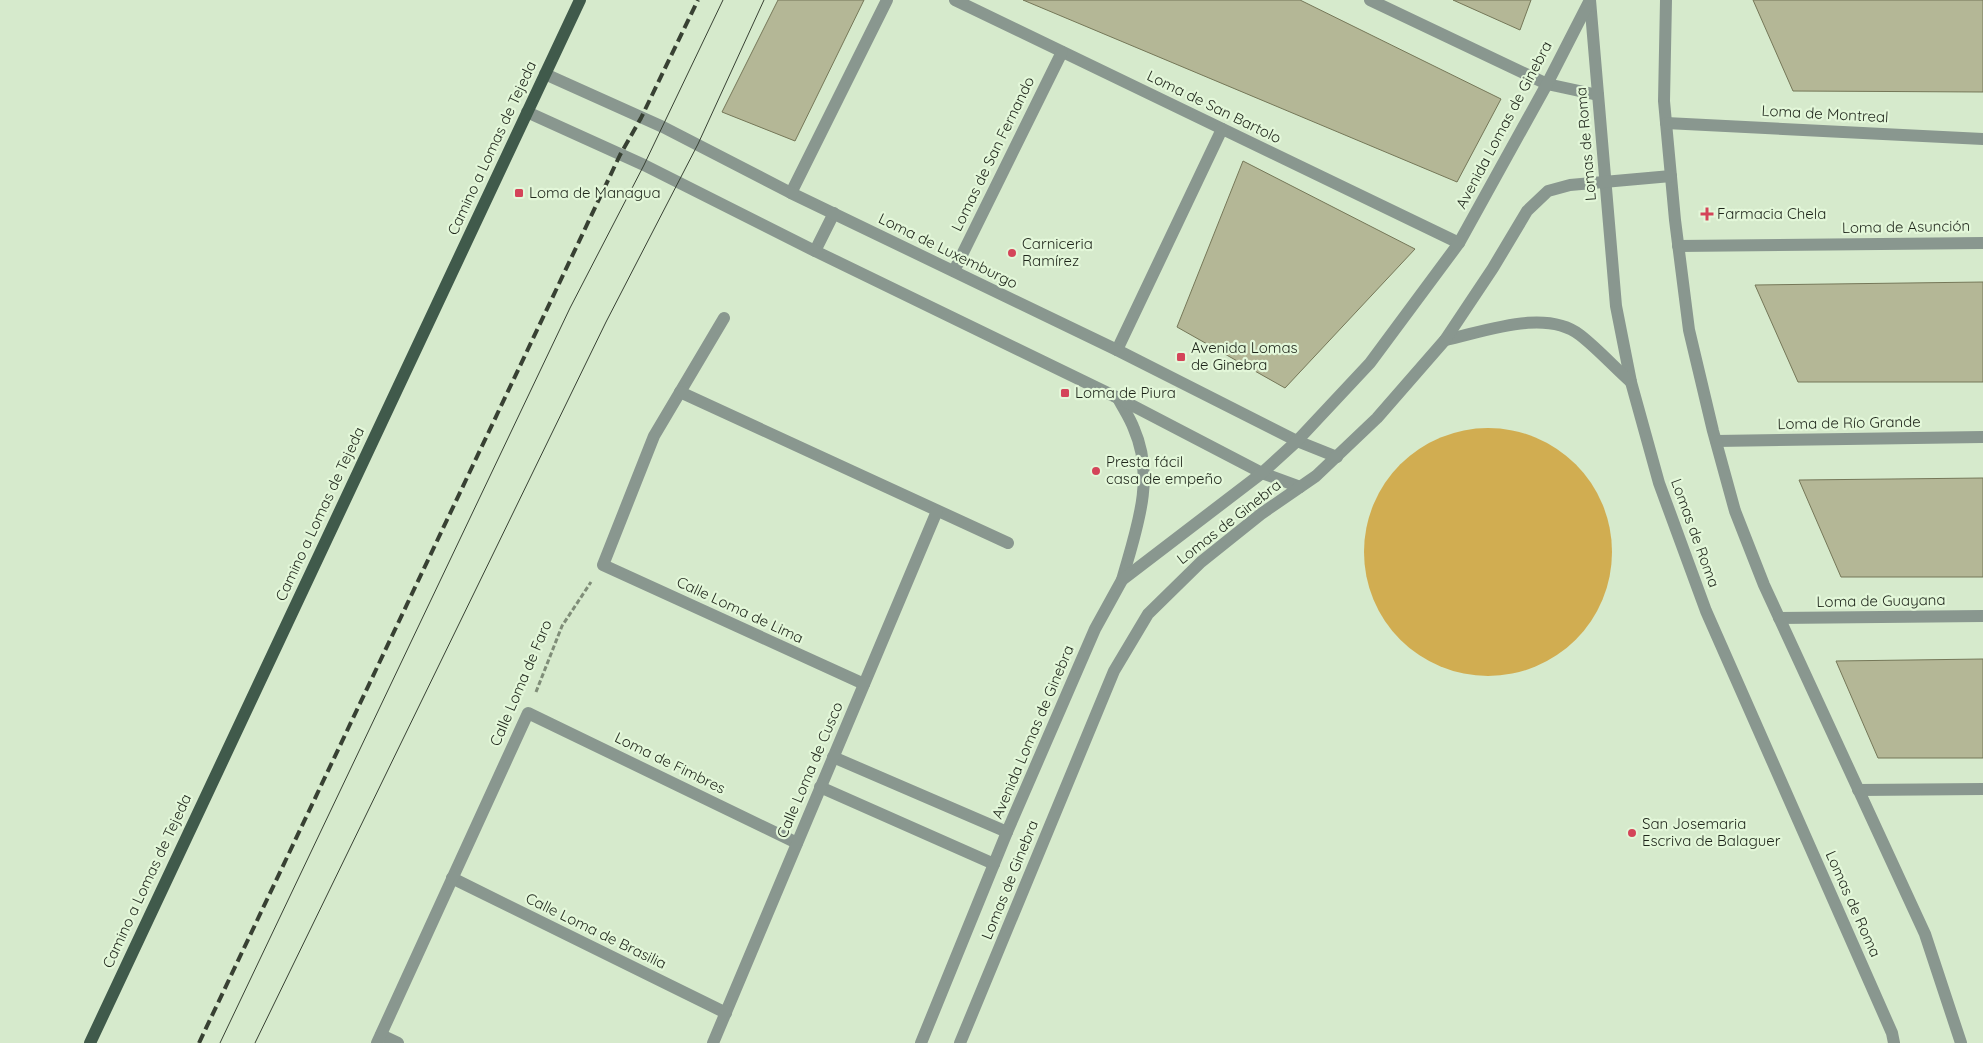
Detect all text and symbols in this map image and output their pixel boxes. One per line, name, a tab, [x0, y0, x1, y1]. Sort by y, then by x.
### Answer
street label: Avenida Lomas de Ginebra	[1451, 38, 1556, 212]
street label: Camino a Lomas de Tejeda	[443, 58, 540, 238]
street label: Loma de San Bartolo	[1144, 66, 1284, 147]
street label: Lomas de San Fernando	[947, 73, 1038, 234]
street label: Lomas de Roma	[1571, 86, 1600, 202]
street label: Loma de Montreal	[1761, 101, 1889, 126]
place label: Loma de Managua	[529, 183, 661, 202]
marker: Loma de Managua	[513, 187, 525, 199]
place label: Farmacia Chela	[1717, 204, 1826, 223]
marker: Farmacia Chela	[1701, 208, 1713, 220]
street label: Loma de Luxemburgo	[875, 209, 1021, 293]
street label: Loma de Asunción	[1842, 216, 1970, 237]
place label: Carniceria Ramírez	[1022, 234, 1093, 270]
marker: Carniceria Ramírez	[1006, 247, 1018, 259]
place label: Avenida Lomas de Ginebra	[1191, 338, 1298, 374]
marker: Avenida Lomas de Ginebra	[1175, 351, 1187, 363]
place label: Loma de Piura	[1075, 383, 1176, 402]
marker: Loma de Piura	[1059, 387, 1071, 399]
street label: Loma de Río Grande	[1777, 412, 1921, 433]
street label: Camino a Lomas de Tejeda	[271, 424, 368, 604]
place label: Presta fácil casa de empeño	[1106, 452, 1222, 488]
marker: Presta fácil casa de empeño	[1090, 465, 1102, 477]
street label: Lomas de Ginebra	[1173, 475, 1285, 568]
street label: Lomas de Roma	[1667, 476, 1724, 590]
street label: Calle Loma de Lima	[674, 572, 807, 647]
street label: Loma de Guayana	[1816, 590, 1946, 611]
street label: Calle Loma de Faro	[485, 617, 556, 749]
street label: Avenida Lomas de Ginebra	[987, 642, 1078, 822]
street label: Calle Loma de Cusco	[772, 699, 847, 841]
street label: Loma de Fimbres	[612, 727, 729, 798]
street label: Camino a Lomas de Tejeda	[98, 791, 195, 971]
place label: San Josemaria Escriva de Balaguer	[1642, 814, 1781, 850]
street label: Lomas de Ginebra	[977, 817, 1042, 942]
marker: San Josemaria Escriva de Balaguer	[1626, 827, 1638, 839]
street label: Lomas de Roma	[1822, 848, 1885, 960]
street label: Calle Loma de Brasilia	[523, 888, 670, 973]

